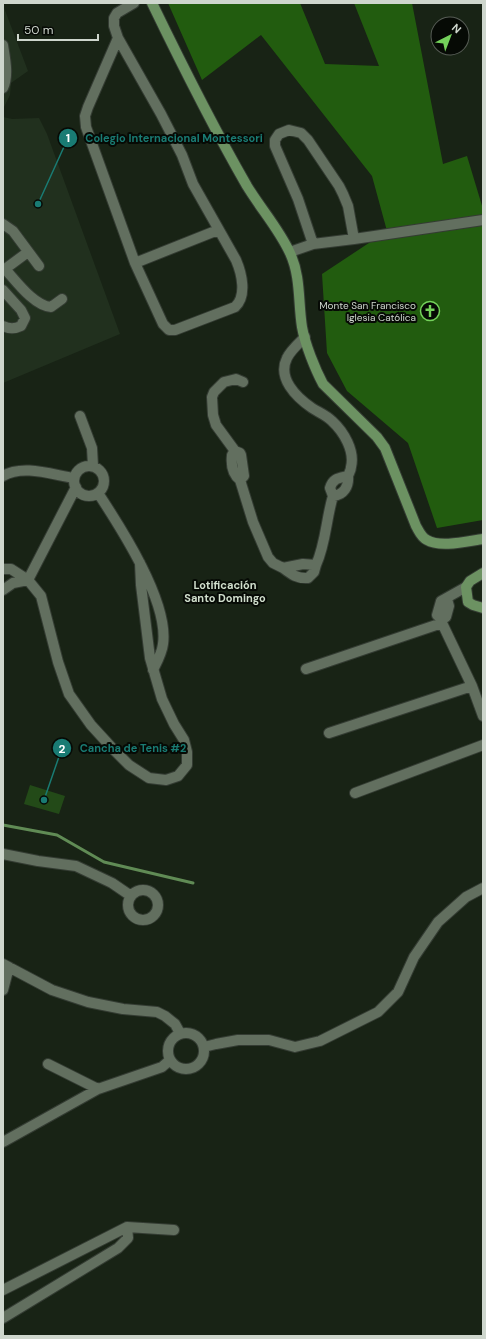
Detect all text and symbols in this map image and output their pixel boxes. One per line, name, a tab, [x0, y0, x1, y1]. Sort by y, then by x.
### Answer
scale bar	[18, 16, 98, 42]
north arrow	[430, 16, 470, 56]
text: N	[449, 21, 464, 36]
text: 50 m	[24, 22, 53, 38]
callout: Colegio Internacional Montessori	[58, 126, 271, 149]
text: 1	[66, 130, 70, 146]
text: Colegio Internacional Montessori	[85, 131, 263, 145]
place label: Monte San Francisco Iglesia Católica	[319, 299, 416, 324]
church icon: Monte San Francisco Iglesia Católica	[419, 300, 441, 322]
district label: Lotificación Santo Domingo	[184, 578, 266, 605]
callout: Cancha de Tenis #2	[52, 737, 194, 760]
text: 2	[59, 741, 66, 757]
text: Cancha de Tenis #2	[80, 741, 186, 755]

